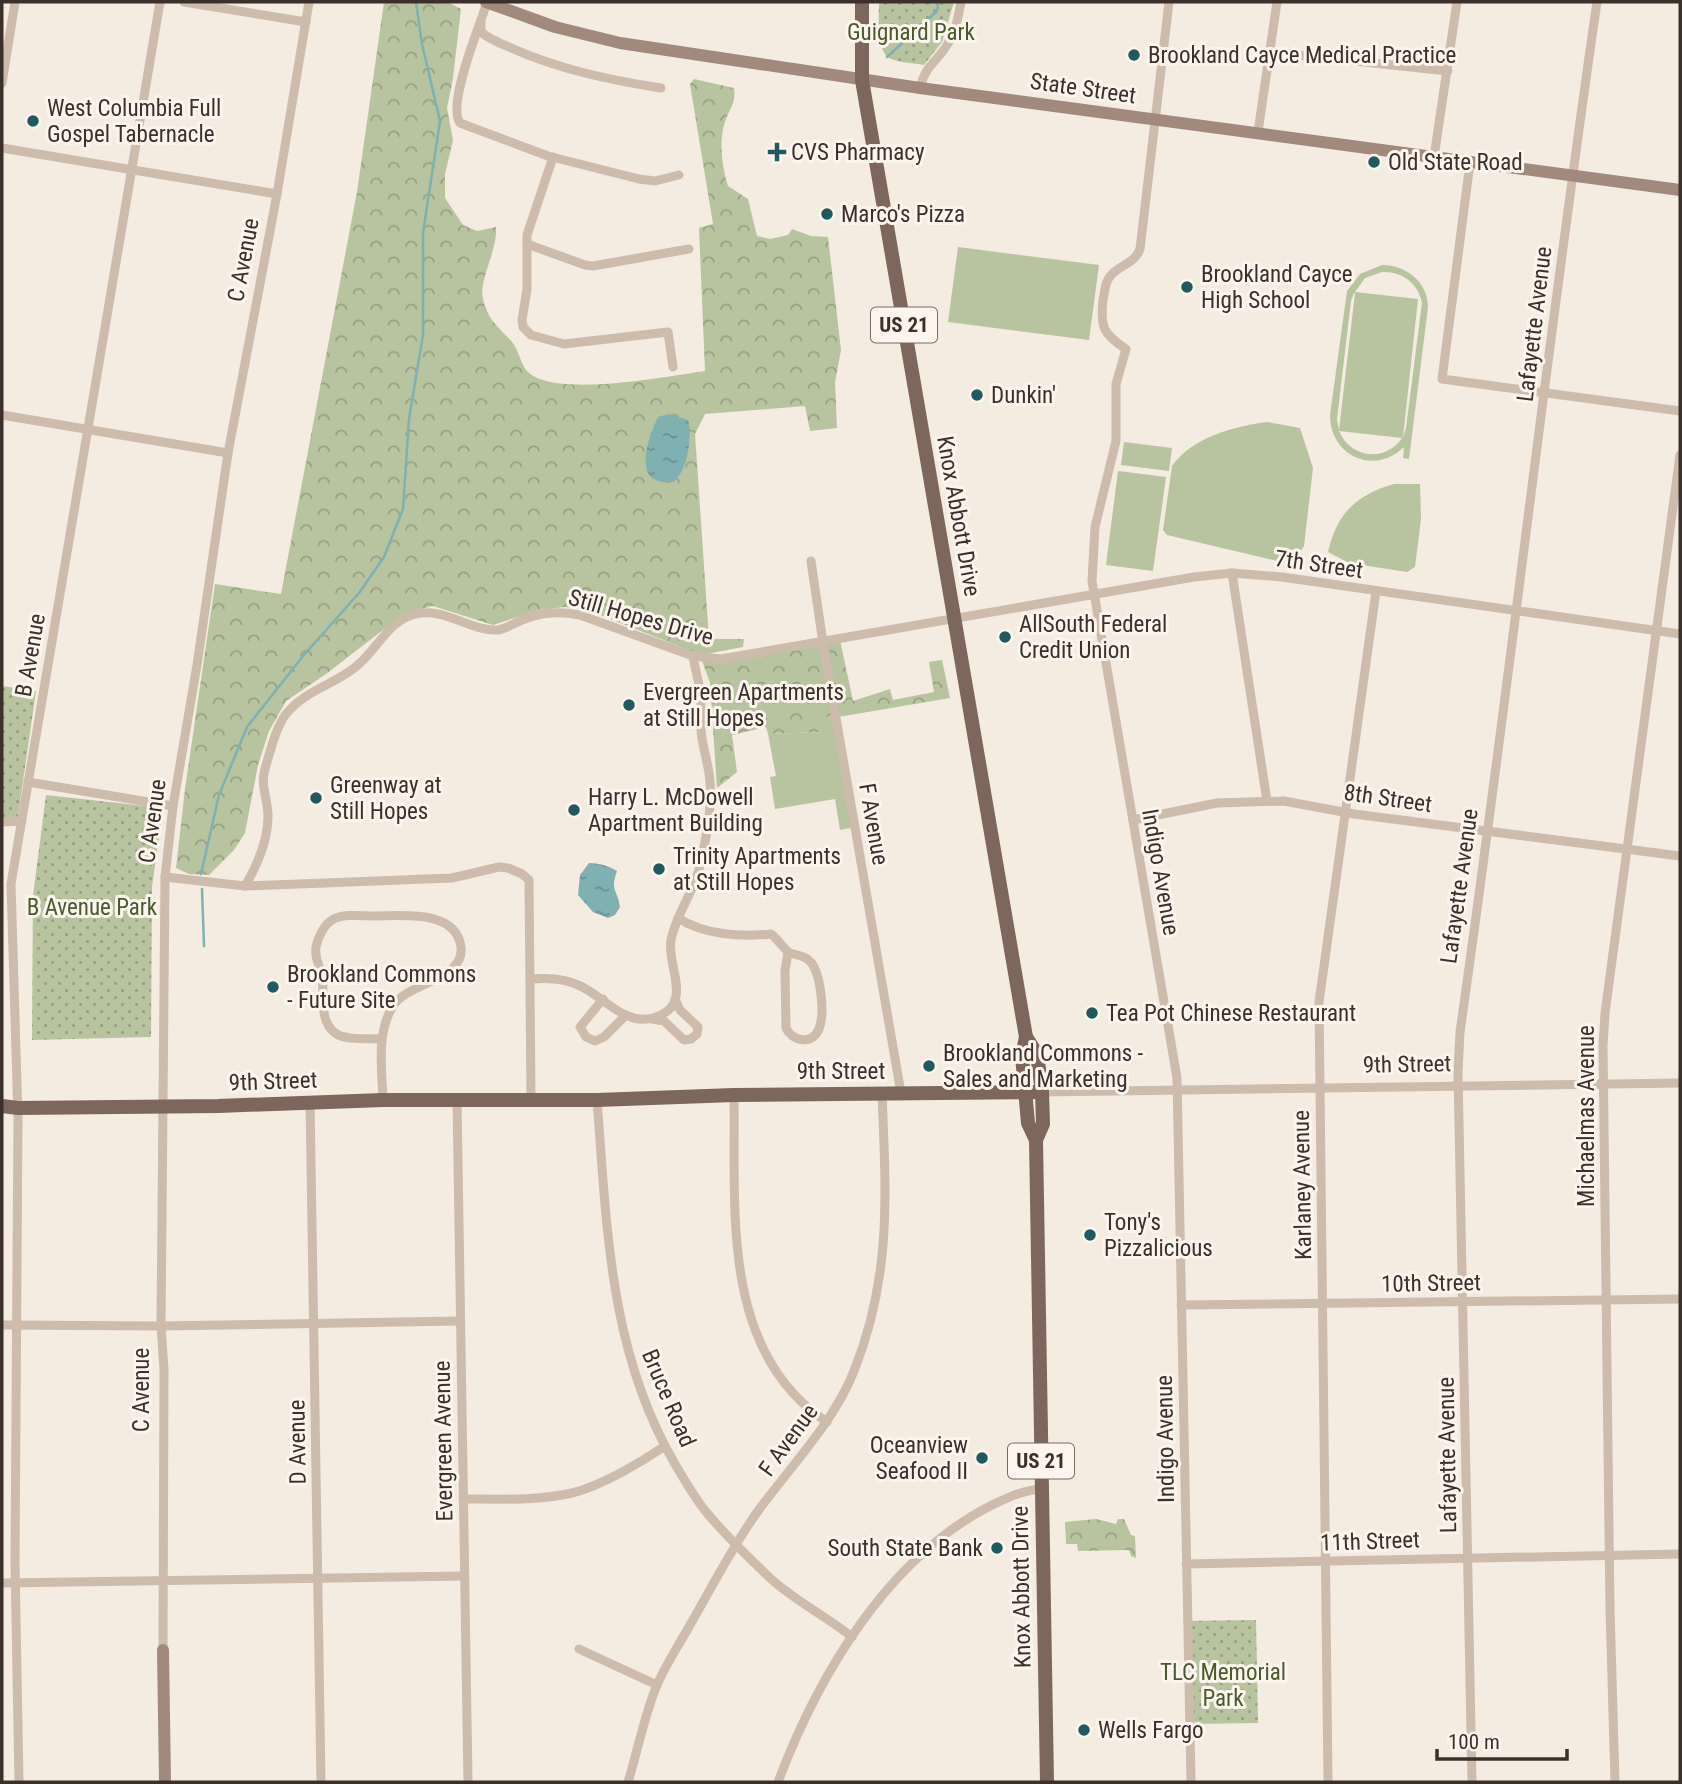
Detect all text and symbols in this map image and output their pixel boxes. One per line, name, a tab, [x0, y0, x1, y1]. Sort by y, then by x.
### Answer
park label: Guignard Park	[847, 19, 976, 46]
place label: Brookland Cayce Medical Practice	[1148, 42, 1456, 69]
marker: Brookland Cayce Medical Practice	[1126, 47, 1142, 63]
street label: State Street	[1028, 68, 1138, 109]
place label: West Columbia Full Gospel Tabernacle	[47, 95, 221, 148]
marker: West Columbia Full Gospel Tabernacle	[25, 113, 41, 129]
place label: CVS Pharmacy	[791, 139, 925, 166]
marker: CVS Pharmacy	[769, 144, 785, 160]
place label: Old State Road	[1388, 149, 1523, 176]
marker: Old State Road	[1366, 154, 1382, 170]
place label: Marco's Pizza	[841, 201, 965, 228]
marker: Marco's Pizza	[819, 206, 835, 222]
street label: C Avenue	[222, 216, 265, 304]
street label: Lafayette Avenue	[1512, 245, 1557, 403]
place label: Brookland Cayce High School	[1201, 261, 1353, 314]
marker: Brookland Cayce High School	[1179, 279, 1195, 295]
road number: US 21	[871, 308, 937, 342]
place label: Dunkin'	[991, 382, 1056, 409]
marker: Dunkin'	[969, 387, 985, 403]
street label: Knox Abbott Drive	[931, 434, 986, 598]
street label: 7th Street	[1273, 545, 1365, 584]
street label: Still Hopes Drive	[565, 584, 716, 651]
street label: B Avenue	[10, 611, 51, 699]
place label: AllSouth Federal Credit Union	[1019, 611, 1167, 664]
marker: AllSouth Federal Credit Union	[997, 629, 1013, 645]
place label: Evergreen Apartments at Still Hopes	[643, 679, 844, 732]
marker: Evergreen Apartments at Still Hopes	[621, 697, 637, 713]
place label: Greenway at Still Hopes	[330, 772, 442, 825]
street label: C Avenue	[133, 777, 172, 865]
street label: 8th Street	[1342, 779, 1434, 818]
street label: F Avenue	[853, 781, 894, 867]
place label: Harry L. McDowell Apartment Building	[588, 784, 763, 837]
marker: Greenway at Still Hopes	[308, 790, 324, 806]
marker: Harry L. McDowell Apartment Building	[566, 802, 582, 818]
street label: Indigo Avenue	[1136, 807, 1185, 937]
street label: Lafayette Avenue	[1435, 807, 1484, 965]
place label: Trinity Apartments at Still Hopes	[673, 843, 841, 896]
marker: Trinity Apartments at Still Hopes	[651, 861, 667, 877]
park label: B Avenue Park	[27, 894, 158, 921]
place label: Brookland Commons - Future Site	[287, 961, 476, 1014]
marker: Brookland Commons - Future Site	[265, 979, 281, 995]
place label: Tea Pot Chinese Restaurant	[1106, 1000, 1356, 1027]
marker: Tea Pot Chinese Restaurant	[1084, 1005, 1100, 1021]
street label: Michaelmas Avenue	[1573, 1025, 1600, 1207]
place label: Brookland Commons - Sales and Marketing	[943, 1040, 1144, 1093]
street label: 9th Street	[1363, 1050, 1451, 1079]
street label: 9th Street	[797, 1058, 885, 1085]
marker: Brookland Commons - Sales and Marketing	[921, 1058, 937, 1074]
street label: 9th Street	[228, 1066, 318, 1097]
street label: Karlaney Avenue	[1288, 1110, 1317, 1260]
place label: Tony's Pizzalicious	[1104, 1209, 1213, 1262]
marker: Tony's Pizzalicious	[1082, 1227, 1098, 1243]
street label: 10th Street	[1381, 1269, 1481, 1298]
street label: Bruce Road	[636, 1345, 701, 1451]
street label: C Avenue	[128, 1348, 155, 1432]
street label: Evergreen Avenue	[429, 1360, 458, 1522]
street label: Indigo Avenue	[1151, 1375, 1180, 1503]
street label: Lafayette Avenue	[1433, 1377, 1462, 1533]
street label: D Avenue	[283, 1399, 312, 1485]
street label: F Avenue	[753, 1399, 824, 1482]
place label: Oceanview Seafood II	[870, 1432, 968, 1485]
road number: US 21	[1008, 1444, 1074, 1478]
marker: Oceanview Seafood II	[974, 1450, 990, 1466]
street label: Knox Abbott Drive	[1007, 1506, 1036, 1668]
street label: 11th Street	[1320, 1526, 1420, 1557]
place label: South State Bank	[828, 1535, 984, 1562]
marker: South State Bank	[989, 1540, 1005, 1556]
park label: TLC Memorial Park	[1160, 1659, 1286, 1712]
place label: Wells Fargo	[1098, 1717, 1204, 1744]
scale bar	[1437, 1718, 1566, 1762]
marker: Wells Fargo	[1076, 1722, 1092, 1738]
text: 100 m	[1448, 1730, 1500, 1754]

